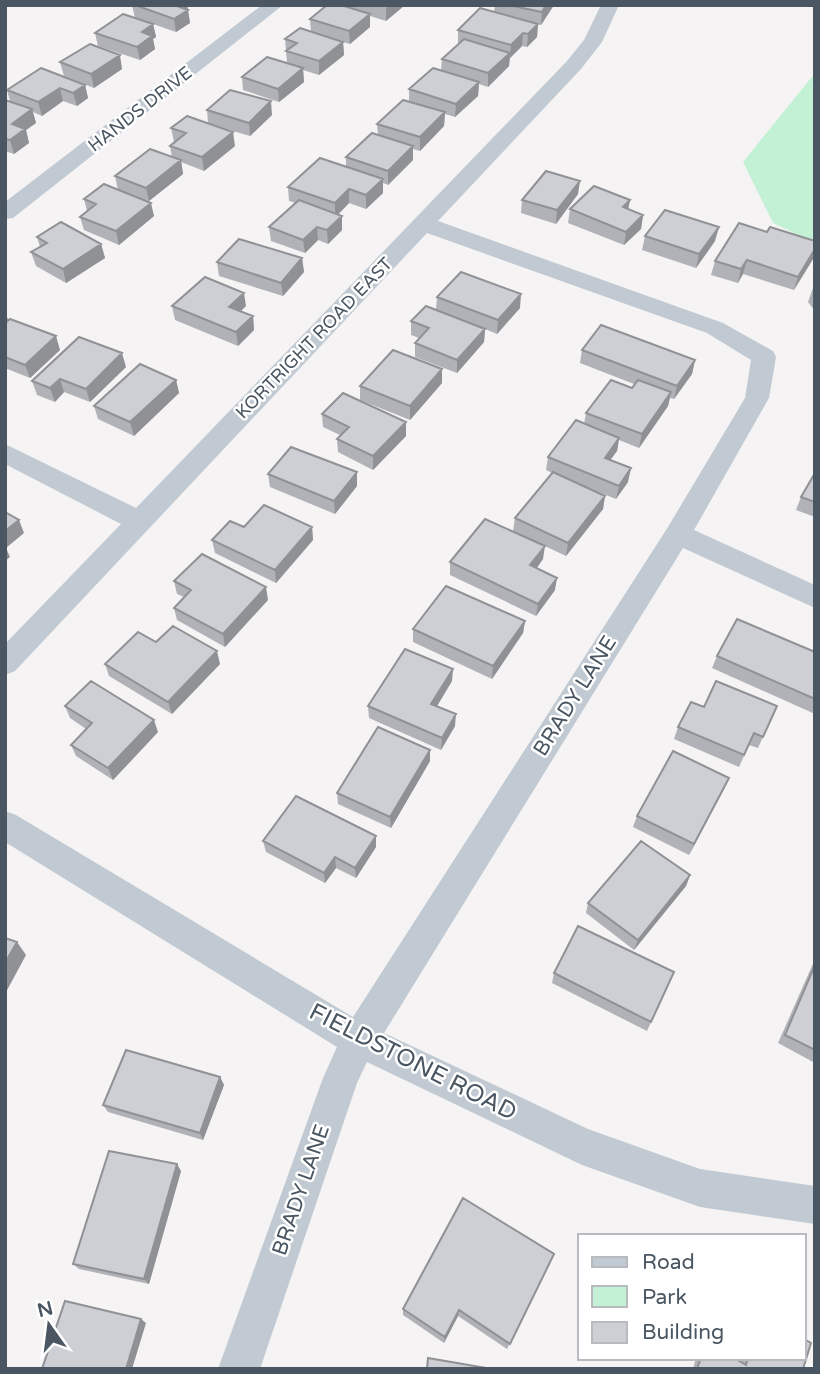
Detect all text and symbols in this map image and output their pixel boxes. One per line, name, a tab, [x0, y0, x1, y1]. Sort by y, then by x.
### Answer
street label: HANDS DRIVE	[84, 61, 196, 157]
street label: KORTRIGHT ROAD EAST	[231, 253, 397, 423]
street label: BRADY LANE	[528, 631, 622, 761]
street label: FIELDSTONE ROAD	[304, 997, 522, 1127]
street label: BRADY LANE	[267, 1121, 335, 1259]
legend	[578, 1234, 806, 1360]
text: Road	[642, 1250, 695, 1275]
text: Park	[642, 1285, 687, 1310]
north arrow	[14, 1290, 84, 1360]
text: N	[35, 1297, 55, 1322]
text: Building	[642, 1320, 724, 1345]

